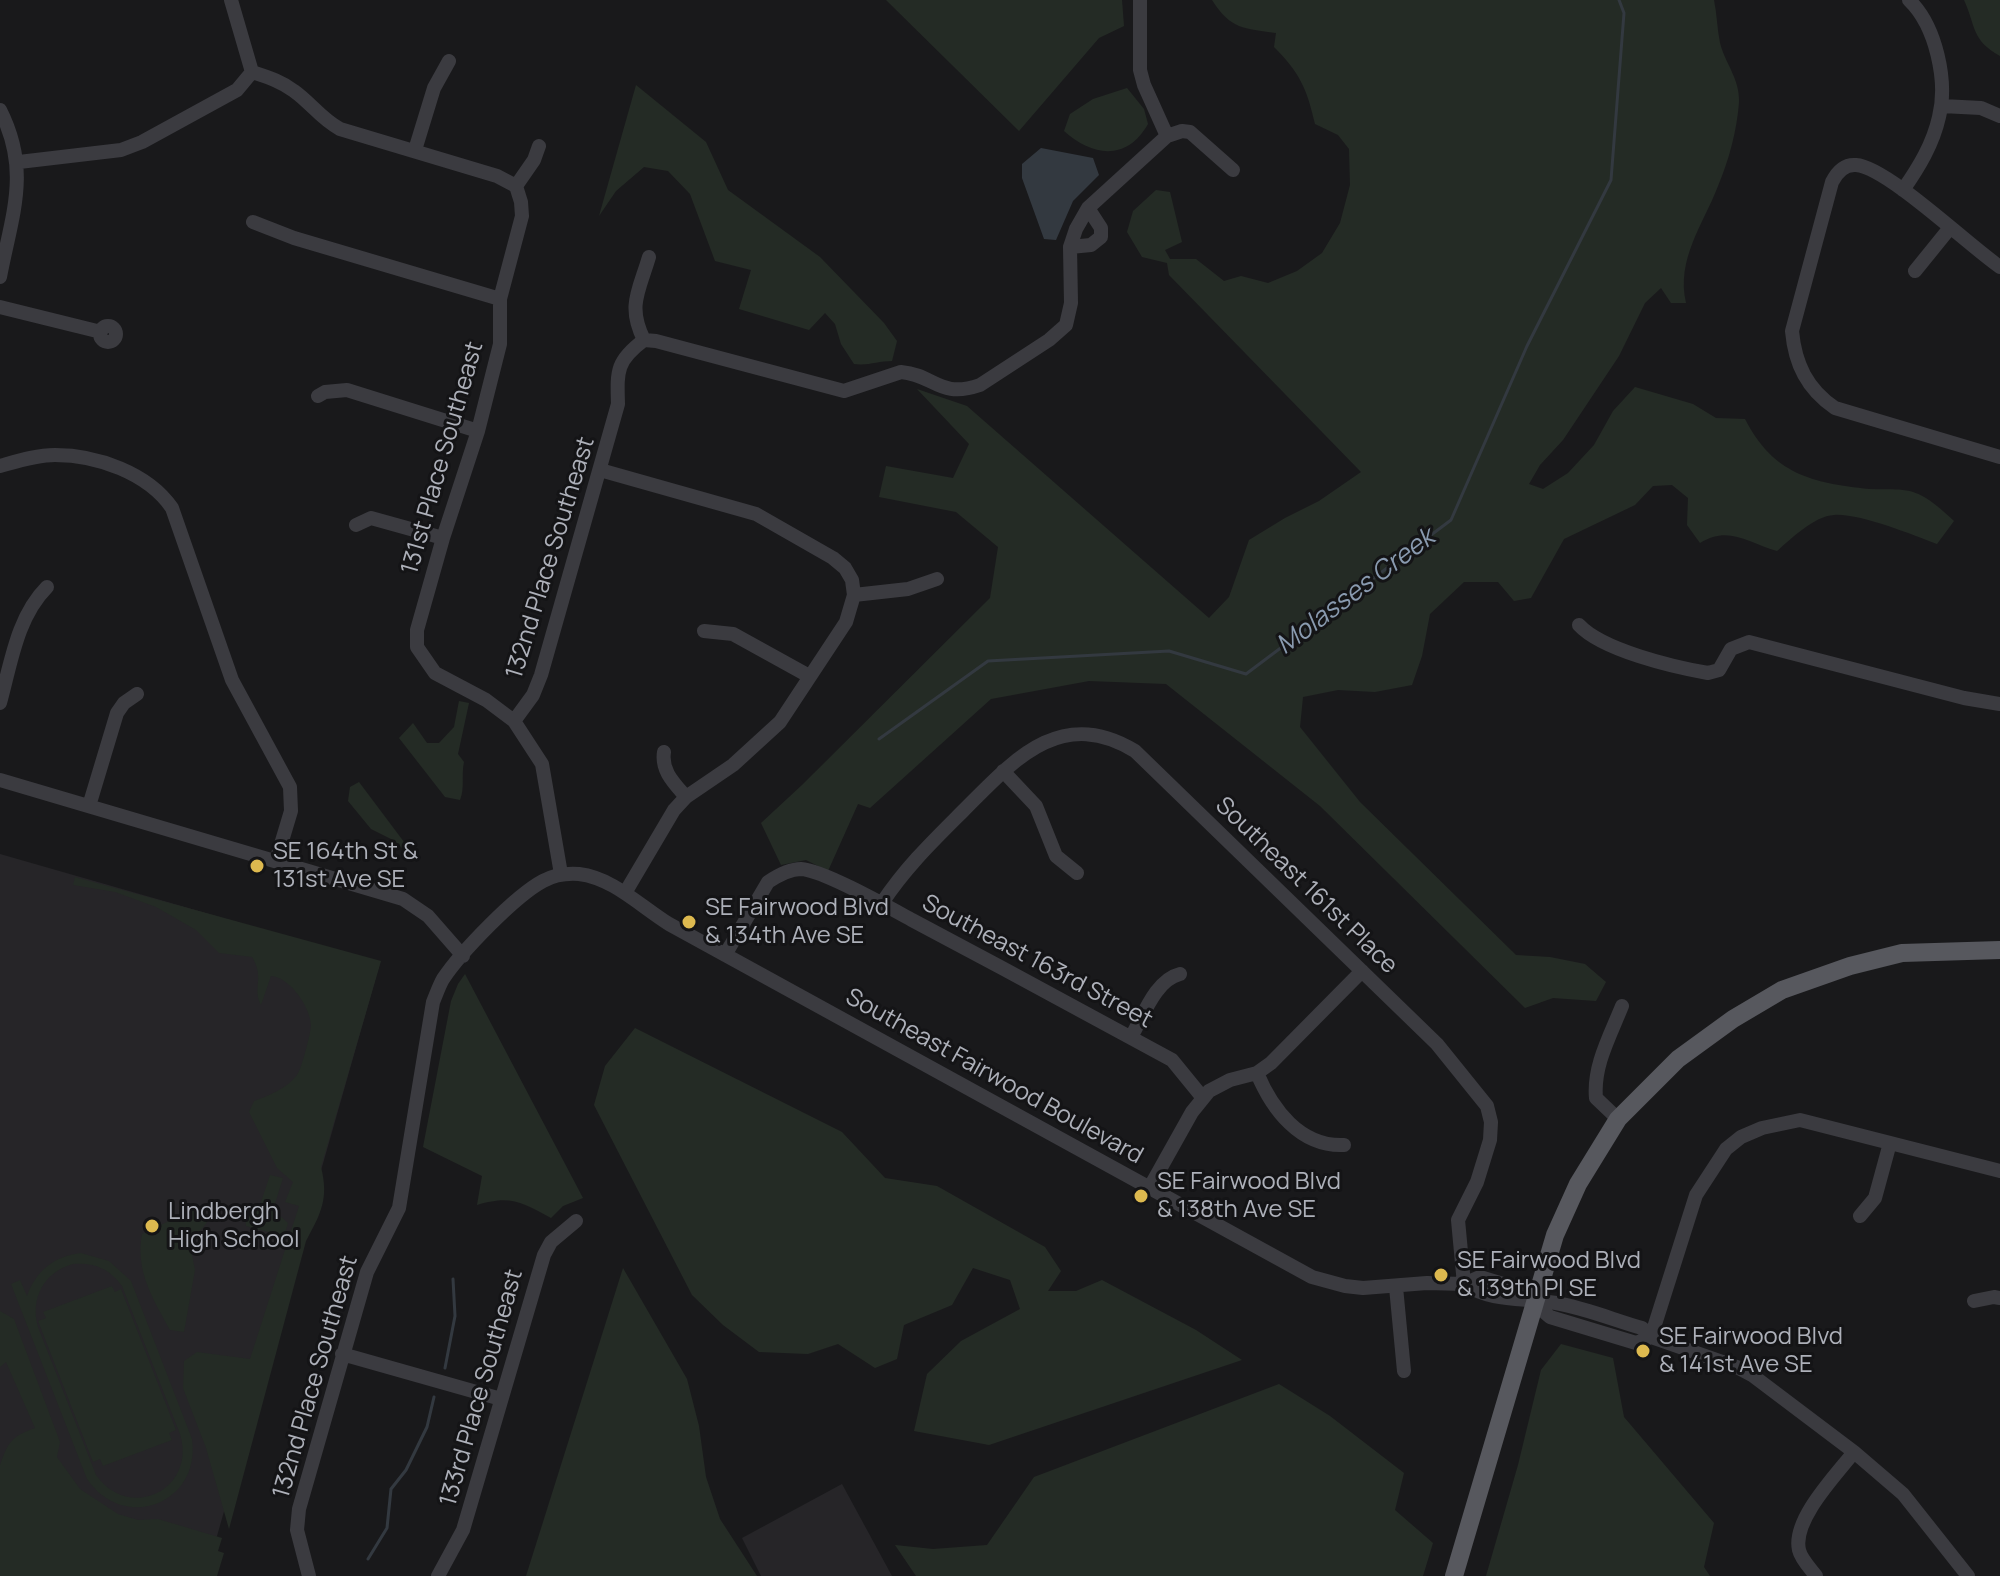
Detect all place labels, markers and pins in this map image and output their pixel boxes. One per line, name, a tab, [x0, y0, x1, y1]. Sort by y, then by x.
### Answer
place label: SE 164th St & 131st Ave SE	[273, 838, 418, 894]
marker: SE 164th St & 131st Ave SE	[248, 857, 266, 875]
place label: SE Fairwood Blvd & 134th Ave SE	[705, 894, 889, 950]
marker: SE Fairwood Blvd & 134th Ave SE	[680, 913, 698, 931]
place label: SE Fairwood Blvd & 138th Ave SE	[1157, 1168, 1341, 1224]
marker: SE Fairwood Blvd & 138th Ave SE	[1132, 1187, 1150, 1205]
place label: Lindbergh High School	[168, 1198, 300, 1254]
marker: Lindbergh High School	[143, 1217, 161, 1235]
place label: SE Fairwood Blvd & 139th Pl SE	[1457, 1247, 1641, 1303]
marker: SE Fairwood Blvd & 139th Pl SE	[1432, 1266, 1450, 1284]
place label: SE Fairwood Blvd & 141st Ave SE	[1659, 1323, 1843, 1379]
marker: SE Fairwood Blvd & 141st Ave SE	[1634, 1342, 1652, 1360]

